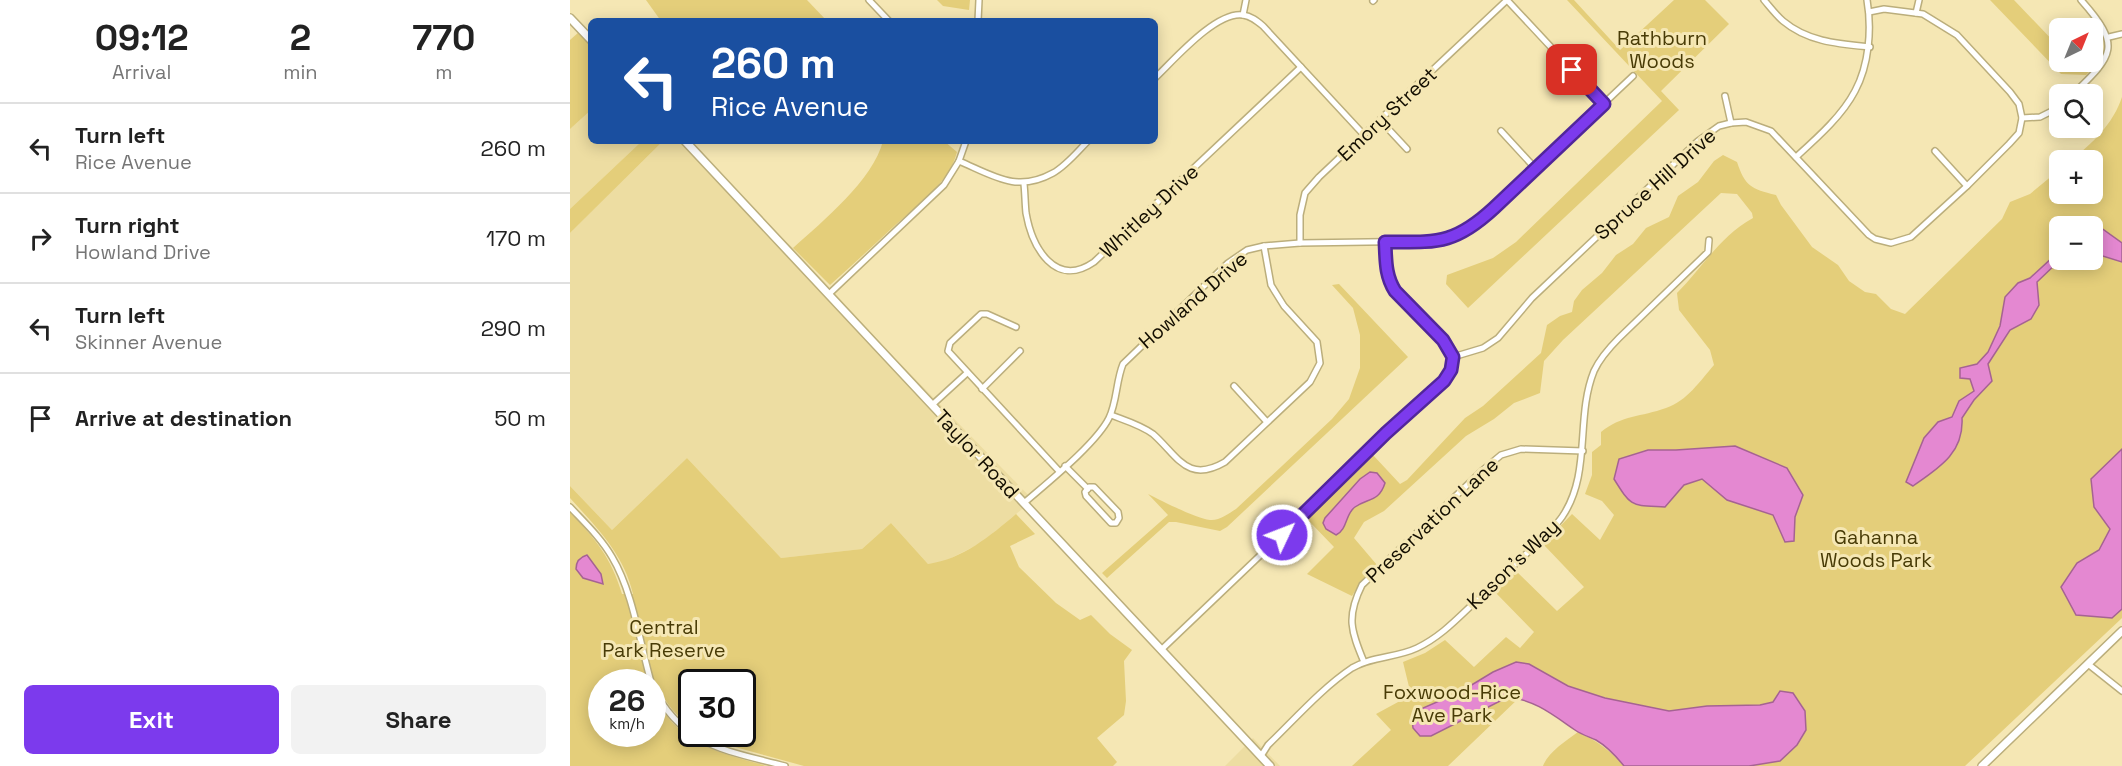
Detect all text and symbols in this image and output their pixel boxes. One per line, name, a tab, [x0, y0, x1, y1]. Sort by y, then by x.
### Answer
text: 09:12	[95, 15, 189, 61]
text: 2	[290, 15, 311, 61]
text: 770	[412, 15, 475, 61]
north arrow	[2049, 18, 2103, 72]
map controls	[2049, 18, 2103, 270]
park label: Rathburn Woods	[1617, 25, 1707, 74]
text: 260 m	[711, 37, 836, 90]
icon: left	[612, 42, 690, 120]
pin	[1546, 44, 1597, 95]
icon: arrive	[1555, 53, 1588, 86]
text: Arrival	[112, 59, 171, 85]
text: min	[283, 59, 318, 85]
text: m	[435, 59, 452, 85]
street label: Emory Street	[1332, 61, 1442, 167]
button: search	[2049, 84, 2103, 138]
text: Rice Avenue	[711, 89, 869, 124]
text: Turn left	[75, 121, 165, 149]
street label: Spruce Hill Drive	[1589, 123, 1721, 245]
icon: left	[24, 132, 57, 165]
text: 260 m	[481, 134, 546, 162]
text: Rice Avenue	[75, 149, 192, 175]
button: +	[2049, 150, 2103, 204]
street label: Whitley Drive	[1094, 159, 1204, 263]
text: Turn right	[75, 211, 180, 239]
button: −	[2049, 216, 2103, 270]
icon: right	[24, 222, 57, 255]
text: 170 m	[486, 224, 546, 252]
text: Howland Drive	[75, 239, 211, 265]
street label: Howland Drive	[1133, 246, 1253, 354]
text: Turn left	[75, 301, 165, 329]
icon: left	[24, 312, 57, 345]
text: 290 m	[481, 314, 546, 342]
text: Skinner Avenue	[75, 329, 222, 355]
icon: arrive	[24, 402, 57, 435]
text: Arrive at destination	[75, 404, 292, 432]
text: 50 m	[494, 404, 546, 432]
street label: Taylor Road	[929, 404, 1025, 504]
street label: Preservation Lane	[1360, 452, 1504, 588]
position arrow	[1250, 503, 1314, 567]
street label: Kason's Way	[1461, 513, 1565, 615]
park label: Gahanna Woods Park	[1820, 524, 1932, 573]
park label: Central Park Reserve	[602, 614, 726, 663]
speed limit sign: 30	[678, 669, 756, 747]
park label: Foxwood-Rice Ave Park	[1383, 679, 1521, 728]
text: 26	[609, 681, 645, 720]
button: Exit	[24, 685, 279, 754]
button: Share	[291, 685, 546, 754]
text: km/h	[609, 714, 645, 733]

